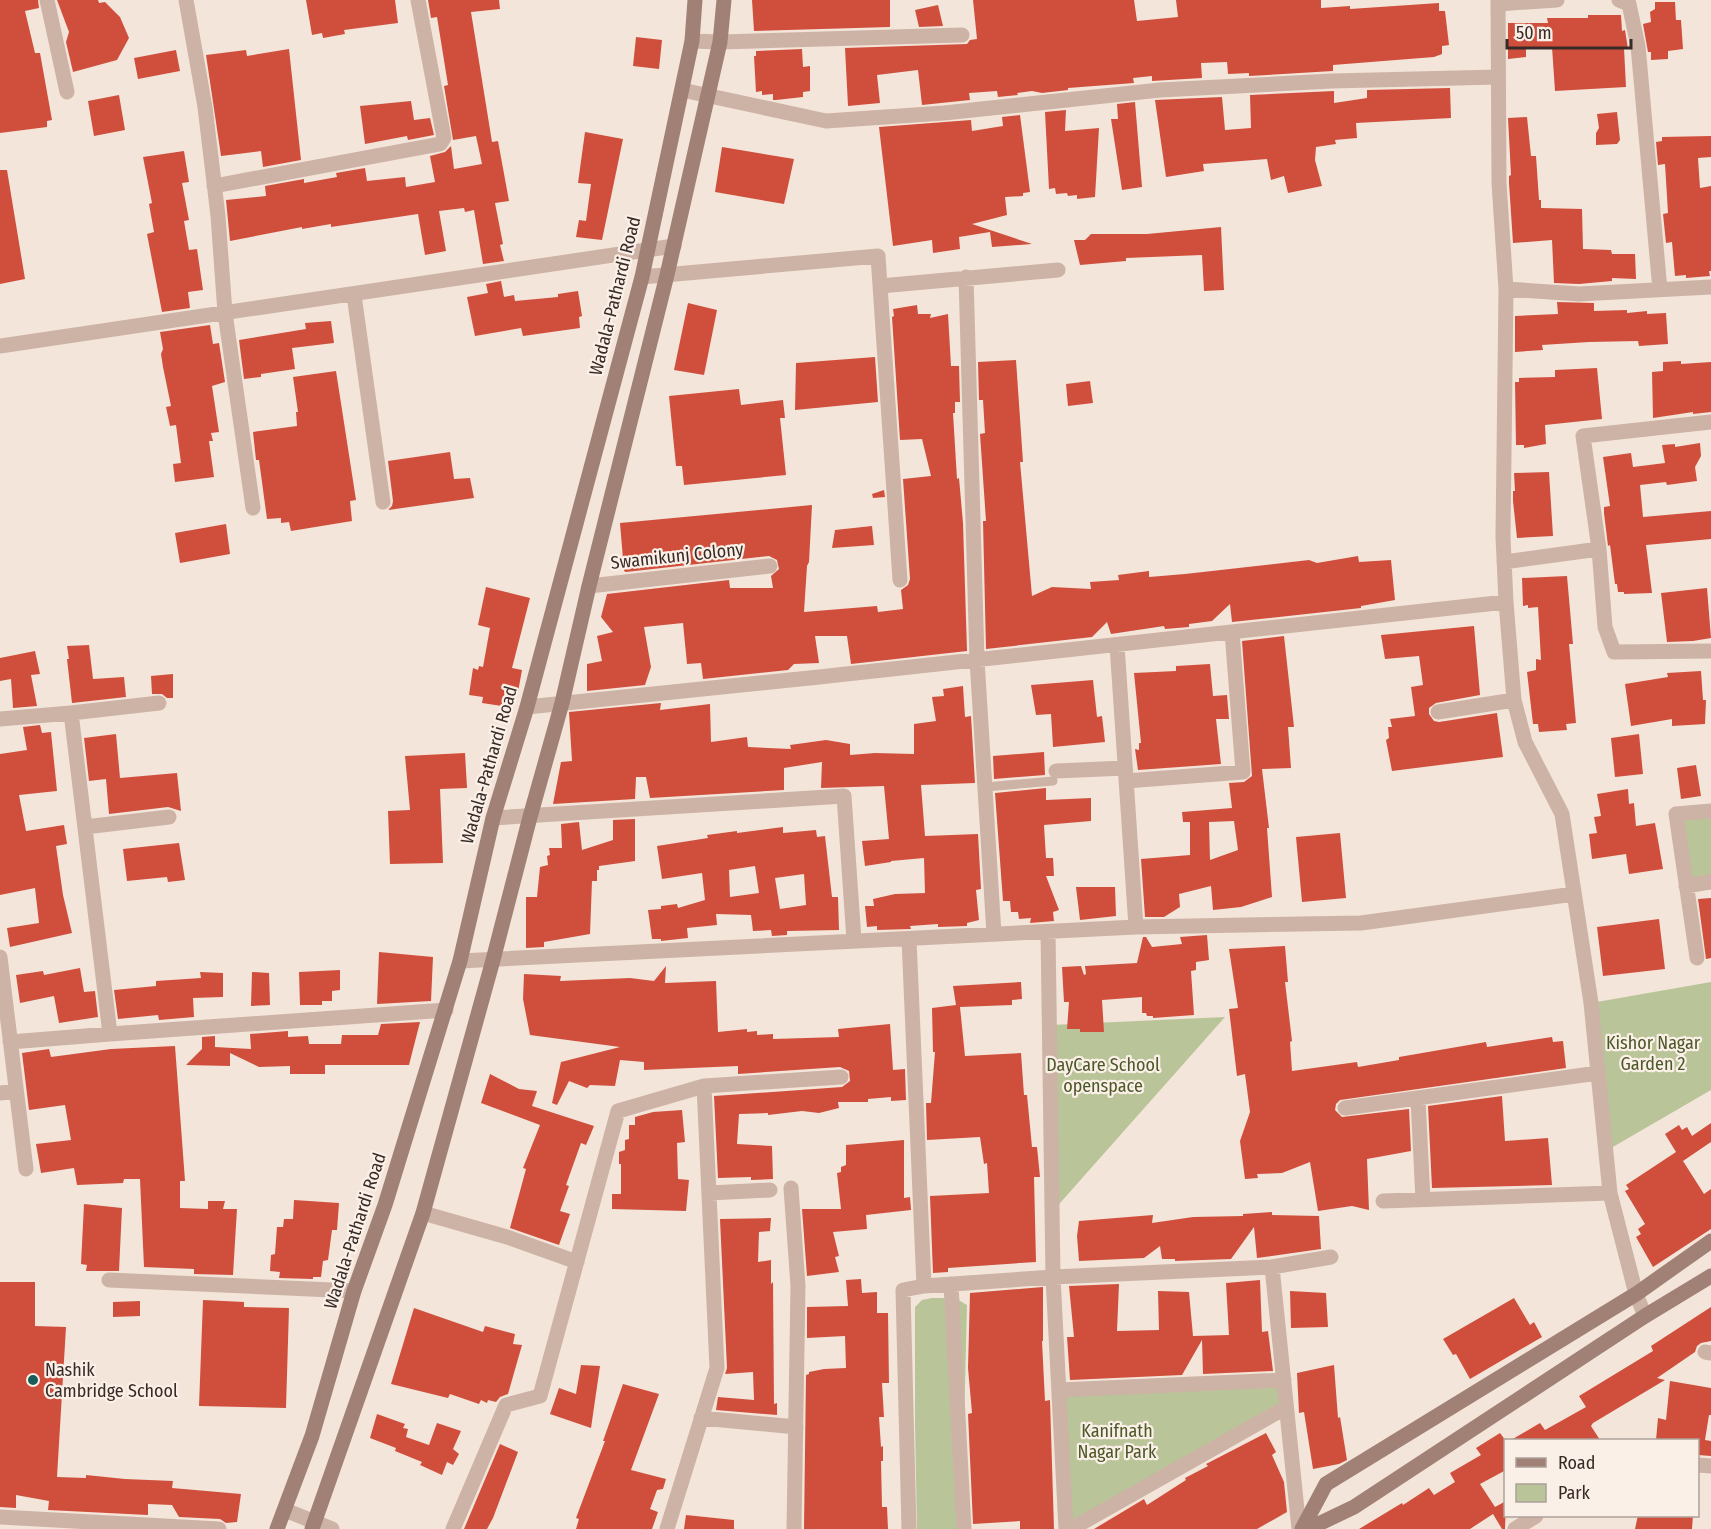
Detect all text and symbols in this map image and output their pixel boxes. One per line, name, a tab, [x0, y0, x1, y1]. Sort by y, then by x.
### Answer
scale bar	[1507, 12, 1632, 50]
text: 50 m	[1516, 22, 1552, 44]
street label: Wadala-Pathardi Road	[585, 214, 645, 378]
street label: Swamikunj Colony	[610, 538, 744, 574]
street label: Wadala-Pathardi Road	[456, 684, 522, 846]
park label: Kishor Nagar Garden 2	[1606, 1032, 1701, 1075]
park label: DayCare School openspace	[1046, 1054, 1160, 1097]
street label: Wadala-Pathardi Road	[319, 1150, 391, 1312]
place label: Nashik Cambridge School	[45, 1359, 178, 1402]
marker: Nashik Cambridge School	[26, 1373, 40, 1387]
park label: Kanifnath Nagar Park	[1078, 1420, 1157, 1463]
legend	[1504, 1439, 1699, 1517]
text: Road	[1558, 1452, 1595, 1474]
text: Park	[1558, 1482, 1591, 1504]

